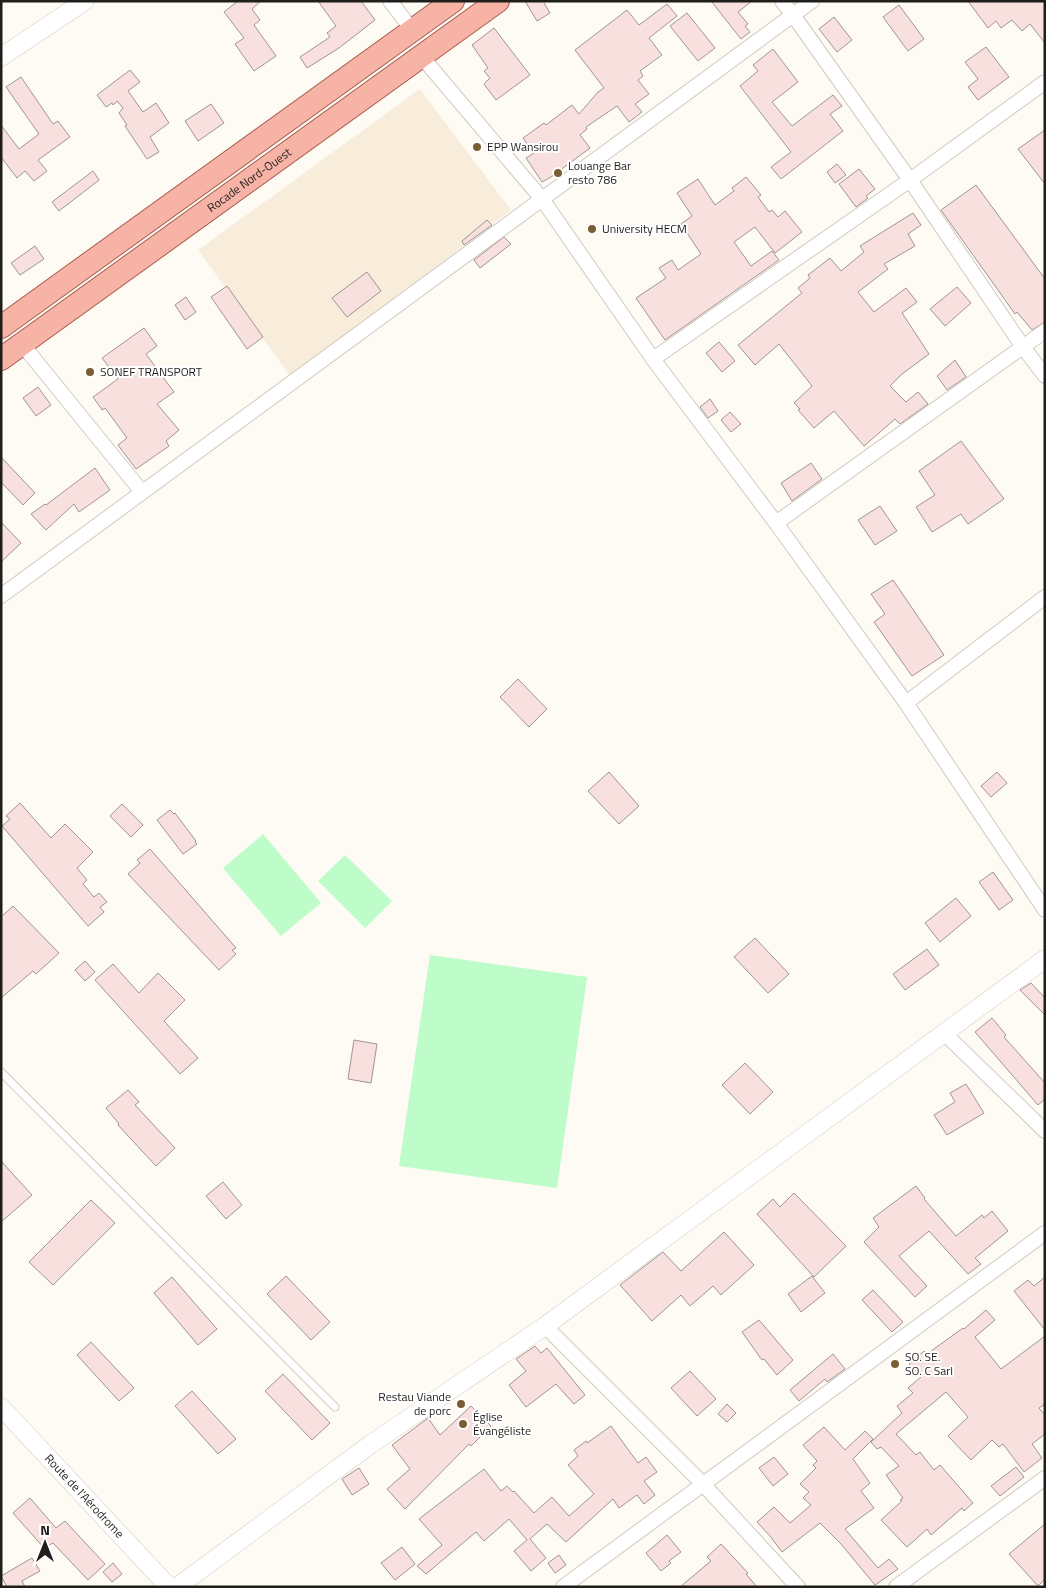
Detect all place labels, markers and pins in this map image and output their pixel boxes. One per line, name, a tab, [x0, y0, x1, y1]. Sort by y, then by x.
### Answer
place label: EPP Wansirou	[487, 137, 558, 156]
marker: EPP Wansirou	[471, 141, 483, 153]
place label: Louange Bar resto 786	[568, 156, 631, 189]
marker: Louange Bar resto 786	[552, 167, 564, 179]
place label: University HECM	[602, 219, 687, 238]
marker: University HECM	[586, 223, 598, 235]
place label: SONEF TRANSPORT	[100, 362, 203, 381]
marker: SONEF TRANSPORT	[84, 366, 96, 378]
place label: SO. SE. SO. C Sarl	[905, 1347, 953, 1380]
marker: SO. SE. SO. C Sarl	[889, 1358, 901, 1370]
place label: Restau Viande de porc	[378, 1387, 451, 1420]
marker: Restau Viande de porc	[455, 1398, 467, 1410]
place label: Église Évangéliste	[473, 1407, 531, 1440]
marker: Église Évangéliste	[457, 1418, 469, 1430]

